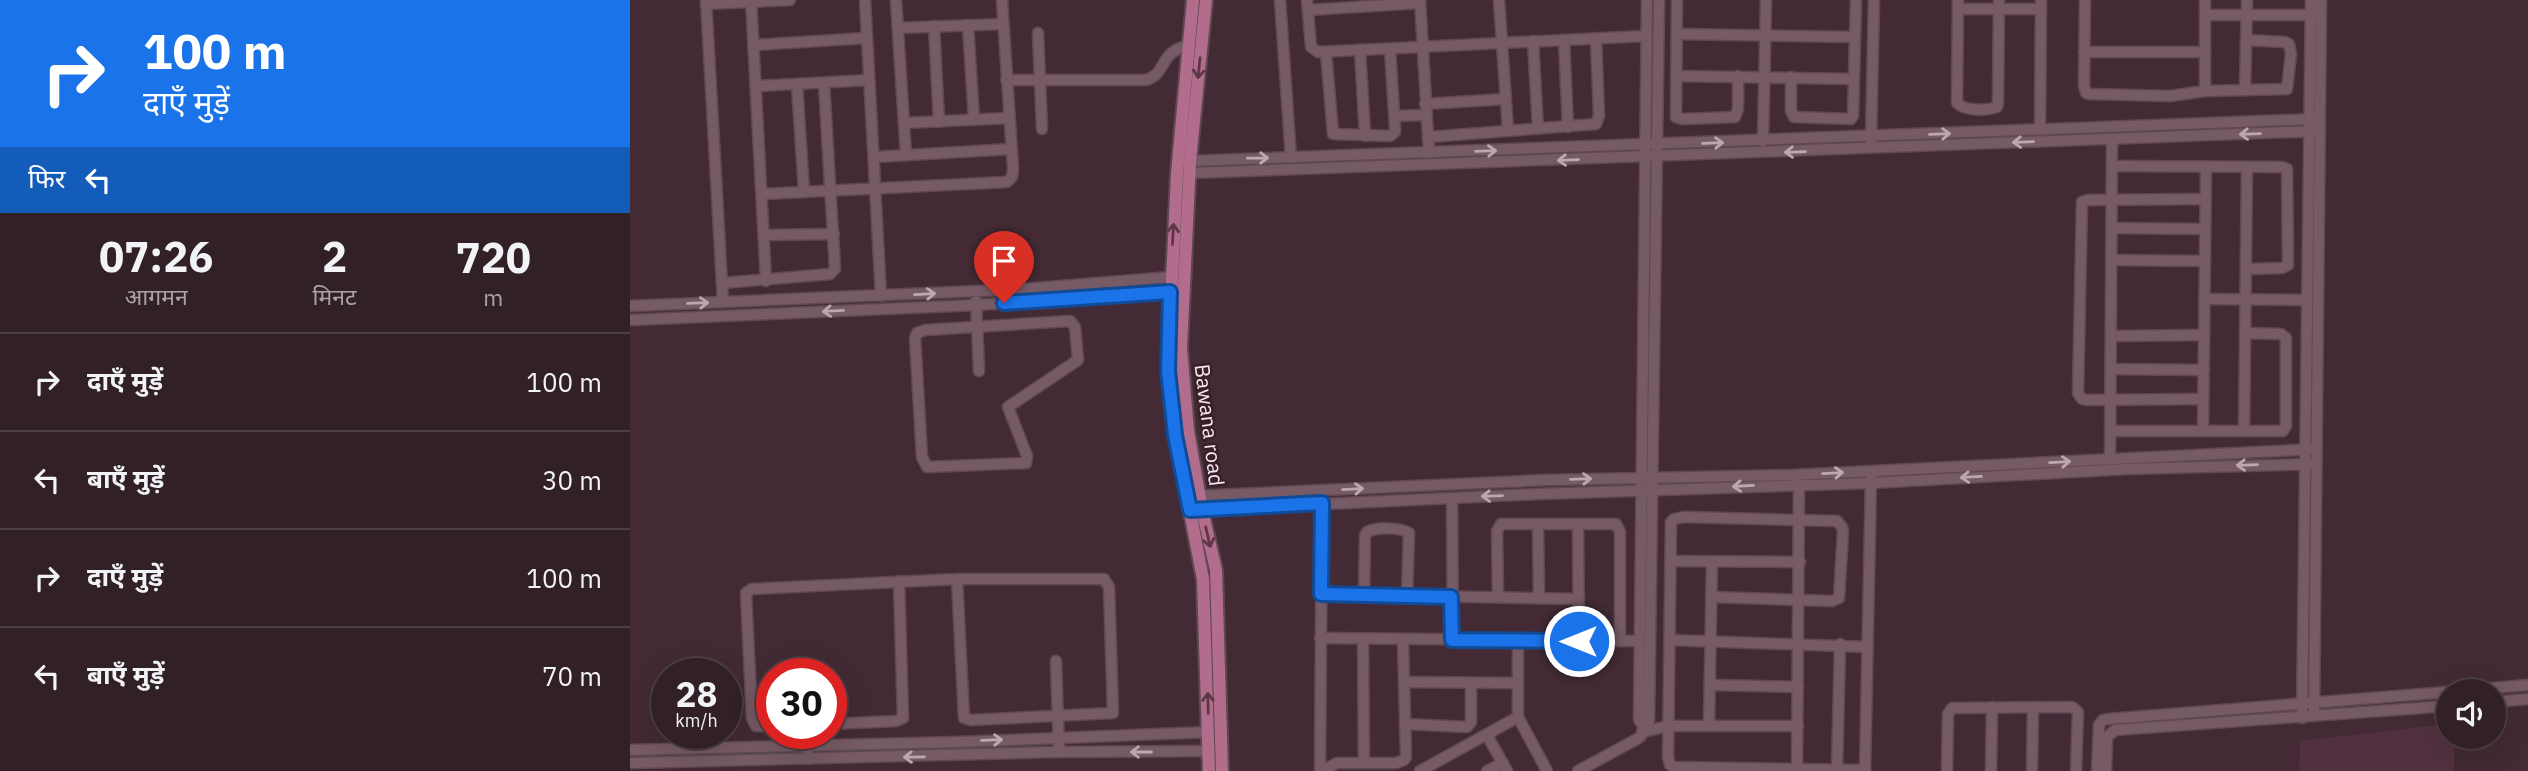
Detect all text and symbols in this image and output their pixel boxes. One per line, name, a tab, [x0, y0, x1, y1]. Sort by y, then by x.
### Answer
text: 100 m	[143, 19, 287, 82]
icon: right	[28, 28, 119, 119]
one-way arrow	[1192, 56, 1205, 79]
text: दाएँ मुड़ें	[143, 81, 230, 123]
one-way arrow	[1929, 127, 1952, 140]
one-way arrow	[2239, 127, 2262, 140]
one-way arrow	[1701, 136, 1724, 149]
one-way arrow	[2011, 136, 2034, 149]
one-way arrow	[1474, 145, 1497, 158]
one-way arrow	[1784, 145, 1807, 158]
one-way arrow	[1247, 152, 1270, 165]
one-way arrow	[1557, 153, 1580, 167]
text: फिर	[28, 161, 65, 195]
icon: left	[79, 161, 117, 199]
one-way arrow	[1167, 222, 1180, 245]
text: 07:26	[99, 229, 214, 284]
text: 2	[322, 229, 347, 284]
text: 720	[455, 230, 531, 285]
pin	[974, 231, 1034, 303]
icon: arrive	[985, 242, 1023, 280]
text: आगमन	[125, 281, 188, 311]
text: मिनट	[312, 281, 357, 311]
text: m	[483, 282, 503, 312]
one-way arrow	[914, 287, 937, 300]
one-way arrow	[686, 296, 709, 309]
one-way arrow	[822, 305, 845, 318]
street label: Bawana road	[1189, 362, 1231, 488]
icon: right	[28, 363, 66, 401]
text: दाएँ मुड़ें	[87, 363, 163, 397]
text: 100 m	[526, 365, 602, 399]
one-way arrow	[2048, 455, 2071, 468]
one-way arrow	[2236, 459, 2259, 472]
icon: left	[28, 461, 66, 499]
text: बाएँ मुड़ें	[87, 461, 164, 495]
text: 30 m	[542, 463, 602, 497]
one-way arrow	[1821, 466, 1844, 479]
one-way arrow	[1959, 471, 1982, 484]
one-way arrow	[1569, 473, 1592, 486]
one-way arrow	[1732, 480, 1755, 493]
one-way arrow	[1342, 482, 1364, 495]
one-way arrow	[1480, 489, 1503, 502]
one-way arrow	[1202, 525, 1215, 548]
icon: right	[28, 559, 66, 597]
text: दाएँ मुड़ें	[87, 559, 163, 593]
text: 100 m	[526, 561, 602, 595]
position arrow	[1542, 604, 1616, 678]
icon: left	[28, 657, 66, 695]
text: बाएँ मुड़ें	[87, 657, 164, 691]
speed limit sign: 30	[756, 658, 847, 749]
text: 70 m	[542, 659, 602, 693]
text: 28	[675, 671, 718, 717]
map controls	[2436, 679, 2506, 749]
button: sound	[2436, 679, 2506, 749]
one-way arrow	[1202, 692, 1215, 715]
text: km/h	[675, 709, 718, 732]
one-way arrow	[980, 734, 1003, 747]
one-way arrow	[1130, 745, 1153, 759]
one-way arrow	[903, 750, 926, 763]

